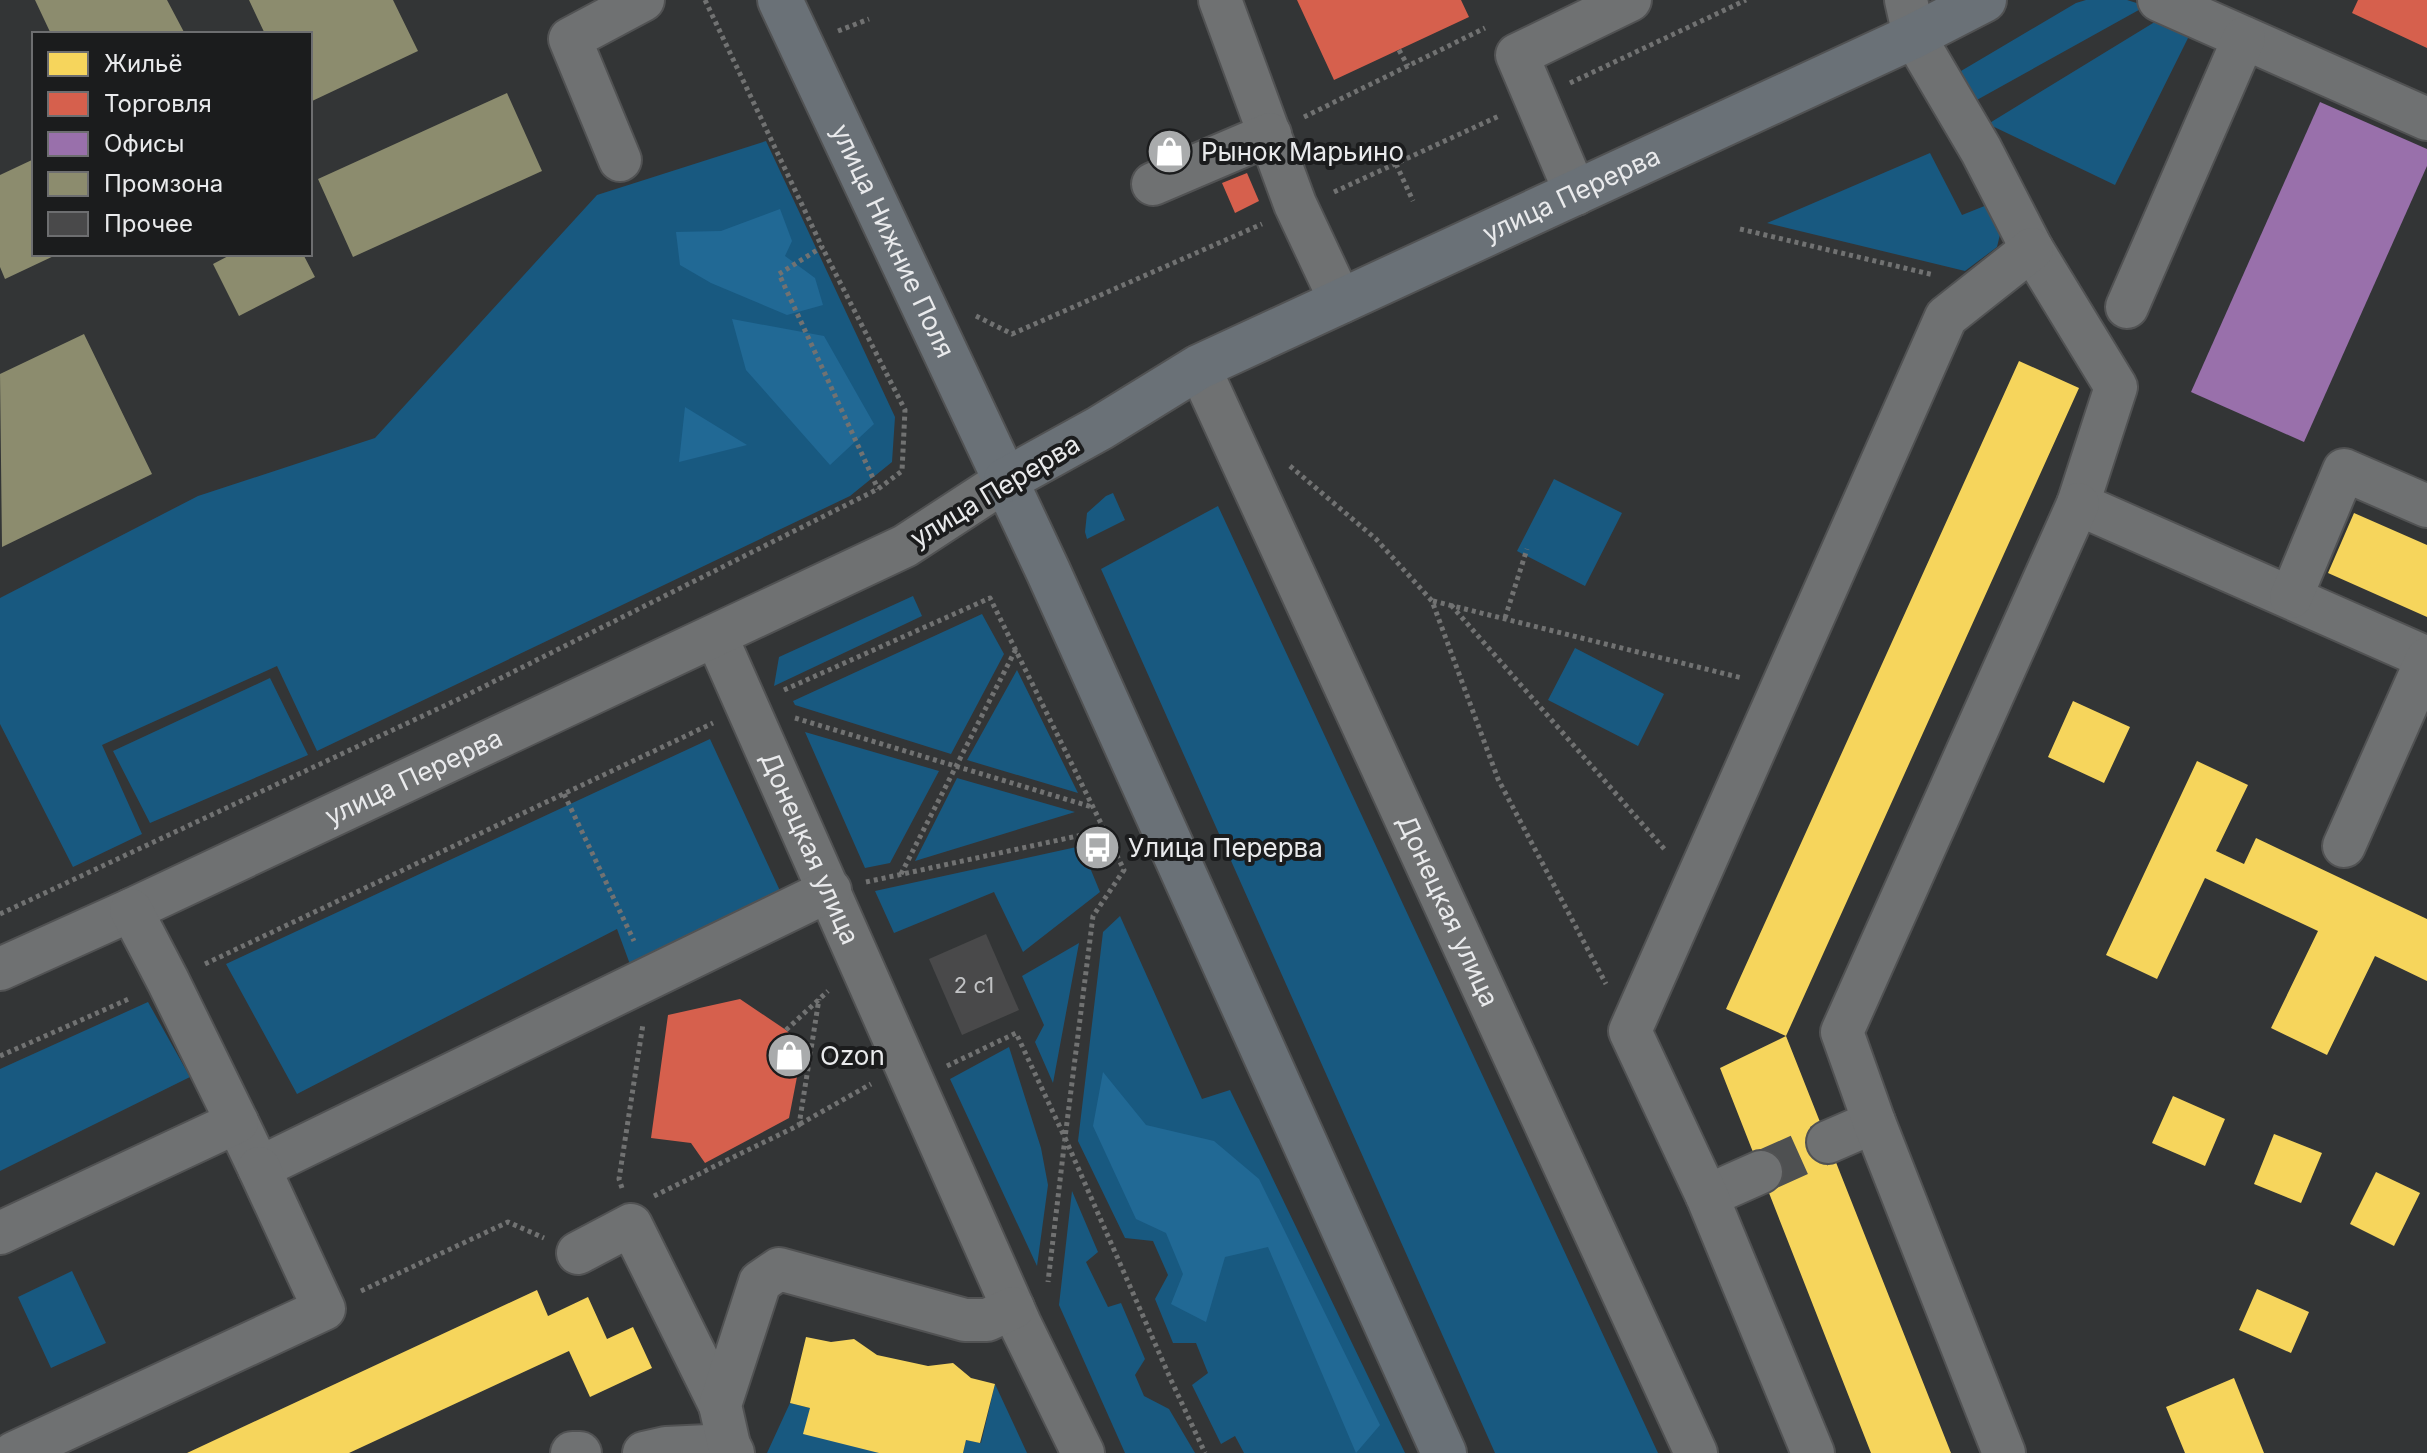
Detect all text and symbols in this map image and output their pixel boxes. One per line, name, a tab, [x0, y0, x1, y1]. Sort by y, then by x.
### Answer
legend	[32, 32, 312, 256]
text: Жильё	[104, 49, 182, 78]
text: Торговля	[104, 89, 212, 118]
street label: улица Нижние Поля	[825, 119, 962, 362]
shop icon: Рынок Марьино	[1146, 128, 1194, 176]
text: Офисы	[104, 129, 184, 158]
place label: Рынок Марьино	[1201, 136, 1404, 167]
street label: улица Перерва	[1477, 140, 1665, 249]
text: Промзона	[104, 169, 223, 198]
text: Прочее	[104, 209, 193, 238]
street label: улица Перерва	[904, 428, 1085, 553]
street label: улица Перерва	[320, 722, 507, 832]
street label: Донецкая улица	[754, 747, 866, 949]
street label: Донецкая улица	[1391, 810, 1506, 1011]
bus stop icon: Улица Перерва	[1073, 824, 1121, 872]
place label: Улица Перерва	[1128, 832, 1323, 863]
house number: 2 с1	[954, 972, 994, 998]
shop icon: Ozon	[765, 1032, 813, 1080]
place label: Ozon	[820, 1040, 885, 1071]

